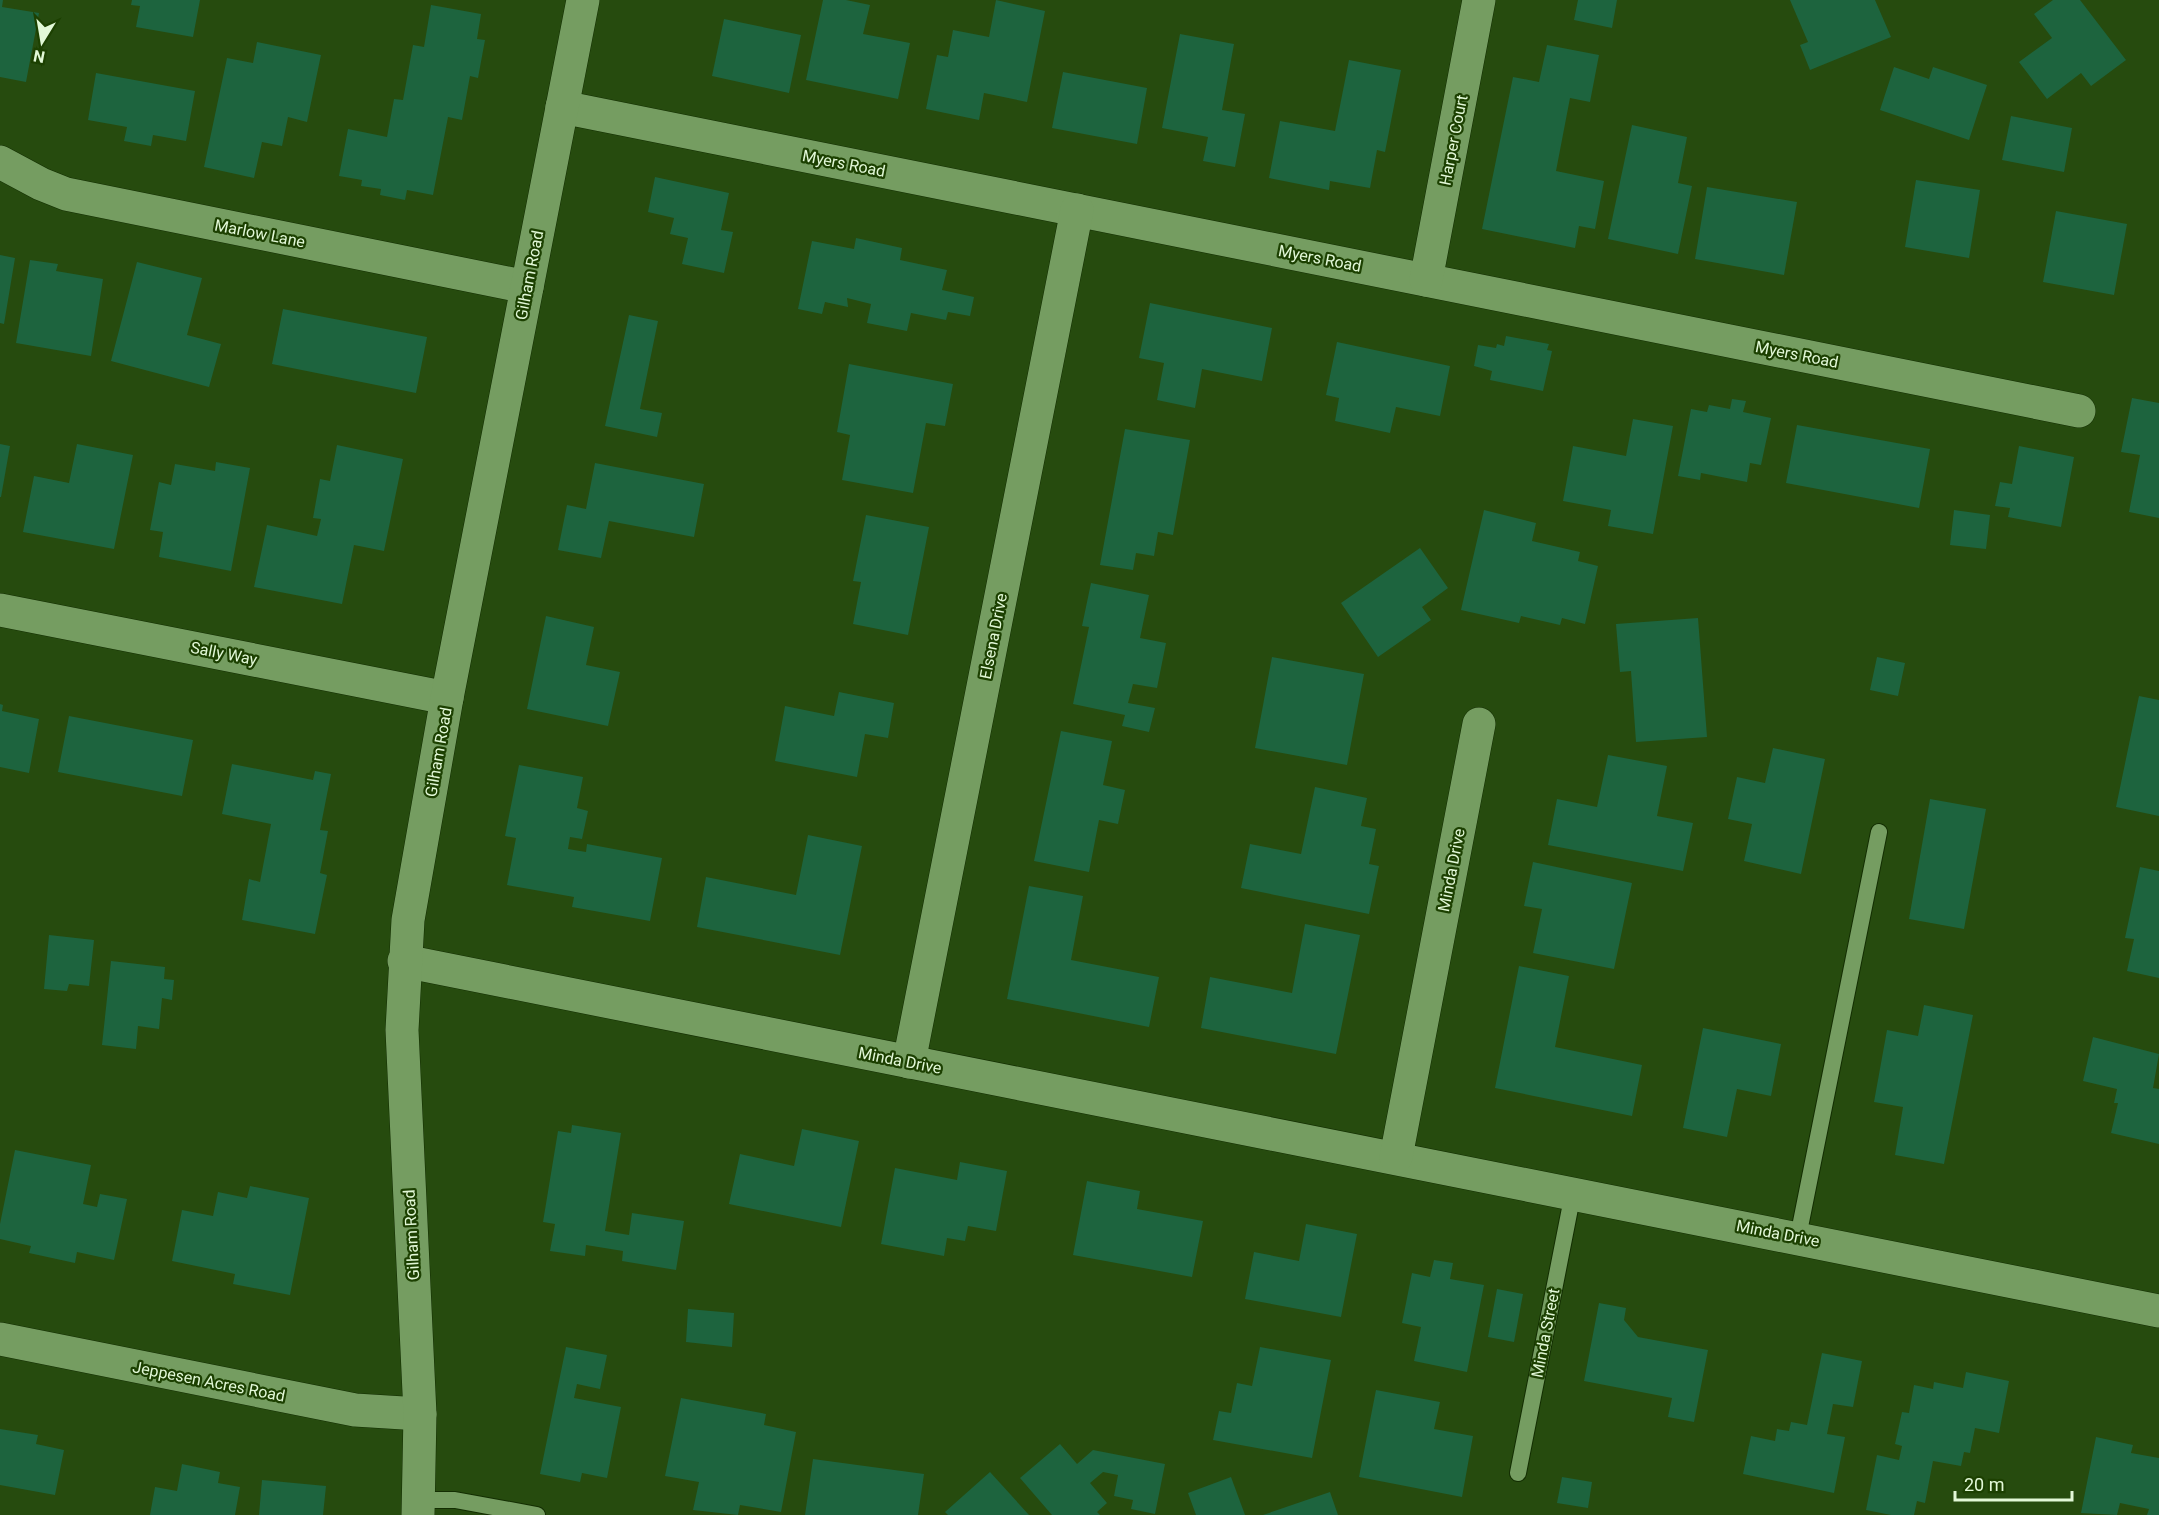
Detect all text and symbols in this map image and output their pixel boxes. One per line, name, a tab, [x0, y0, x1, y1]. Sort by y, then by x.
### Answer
north arrow	[12, 12, 72, 72]
text: N	[32, 46, 47, 67]
street label: Harper Court	[1435, 93, 1472, 187]
street label: Myers Road	[801, 146, 887, 181]
street label: Marlow Lane	[213, 215, 307, 252]
street label: Gilham Road	[511, 229, 547, 322]
street label: Myers Road	[1277, 241, 1363, 276]
street label: Myers Road	[1754, 337, 1840, 372]
street label: Elsena Drive	[976, 591, 1011, 681]
street label: Sally Way	[189, 638, 259, 669]
street label: Gilham Road	[421, 706, 456, 798]
street label: Minda Drive	[1434, 827, 1469, 913]
street label: Minda Drive	[857, 1043, 943, 1078]
street label: Gilham Road	[400, 1189, 423, 1281]
street label: Minda Drive	[1735, 1216, 1821, 1251]
street label: Minda Street	[1528, 1287, 1563, 1379]
street label: Jeppesen Acres Road	[131, 1357, 287, 1406]
scale bar	[1955, 1464, 2072, 1502]
text: 20 m	[1964, 1474, 2004, 1495]

